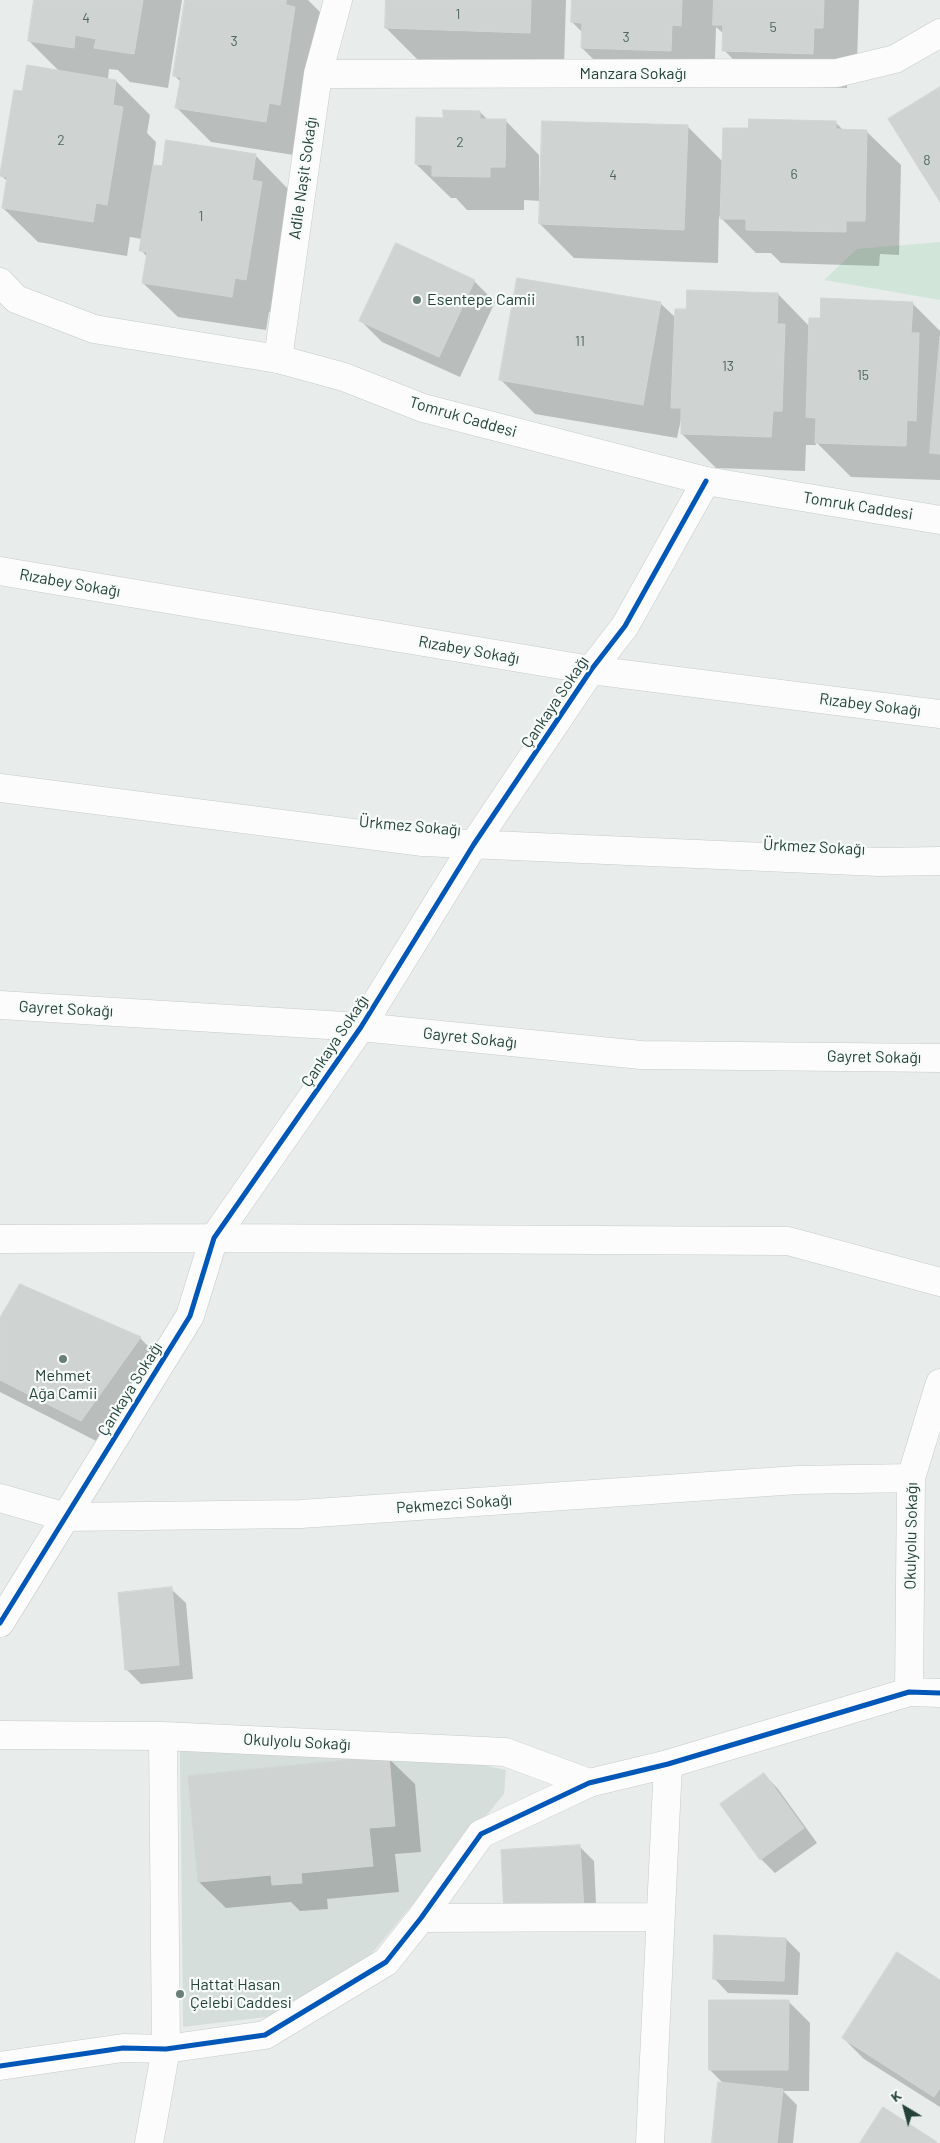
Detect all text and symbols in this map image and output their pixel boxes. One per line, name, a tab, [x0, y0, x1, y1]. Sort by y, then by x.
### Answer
house number: 1	[456, 6, 460, 22]
house number: 4	[82, 10, 90, 26]
house number: 5	[769, 19, 777, 35]
house number: 3	[622, 29, 630, 45]
house number: 3	[230, 33, 238, 49]
street label: Manzara Sokağı	[580, 64, 686, 84]
street label: Adile Naşit Sokağı	[285, 115, 321, 241]
house number: 2	[57, 132, 65, 148]
house number: 2	[456, 134, 464, 150]
house number: 8	[923, 152, 931, 168]
house number: 6	[790, 166, 798, 182]
house number: 4	[609, 167, 617, 183]
house number: 1	[199, 208, 203, 224]
place label: Esentepe Camii	[427, 290, 535, 310]
marker: Esentepe Camii	[411, 294, 423, 306]
house number: 11	[575, 333, 585, 349]
house number: 13	[722, 358, 734, 374]
house number: 15	[857, 367, 869, 383]
street label: Tomruk Caddesi	[407, 392, 519, 442]
street label: Tomruk Caddesi	[802, 488, 914, 524]
street label: Rızabey Sokağı	[18, 565, 122, 601]
street label: Rızabey Sokağı	[417, 632, 521, 668]
street label: Çankaya Sokağı	[517, 652, 593, 752]
street label: Rızabey Sokağı	[818, 689, 922, 721]
street label: Ürkmez Sokağı	[358, 812, 462, 840]
street label: Ürkmez Sokağı	[762, 835, 866, 859]
street label: Çankaya Sokağı	[297, 991, 373, 1091]
street label: Gayret Sokağı	[18, 997, 114, 1021]
street label: Gayret Sokağı	[422, 1024, 518, 1052]
street label: Gayret Sokağı	[827, 1047, 921, 1067]
street label: Çankaya Sokağı	[94, 1339, 166, 1439]
marker: Mehmet Ağa Camii	[57, 1353, 69, 1365]
place label: Mehmet Ağa Camii	[29, 1366, 97, 1404]
street label: Okulyolu Sokağı	[900, 1482, 922, 1590]
street label: Pekmezci Sokağı	[395, 1490, 513, 1518]
street label: Okulyolu Sokağı	[243, 1730, 351, 1754]
place label: Hattat Hasan Çelebi Caddesi	[190, 1975, 292, 2013]
marker: Hattat Hasan Çelebi Caddesi	[174, 1988, 186, 2000]
north arrow	[880, 2083, 930, 2133]
text: K	[887, 2086, 904, 2105]

